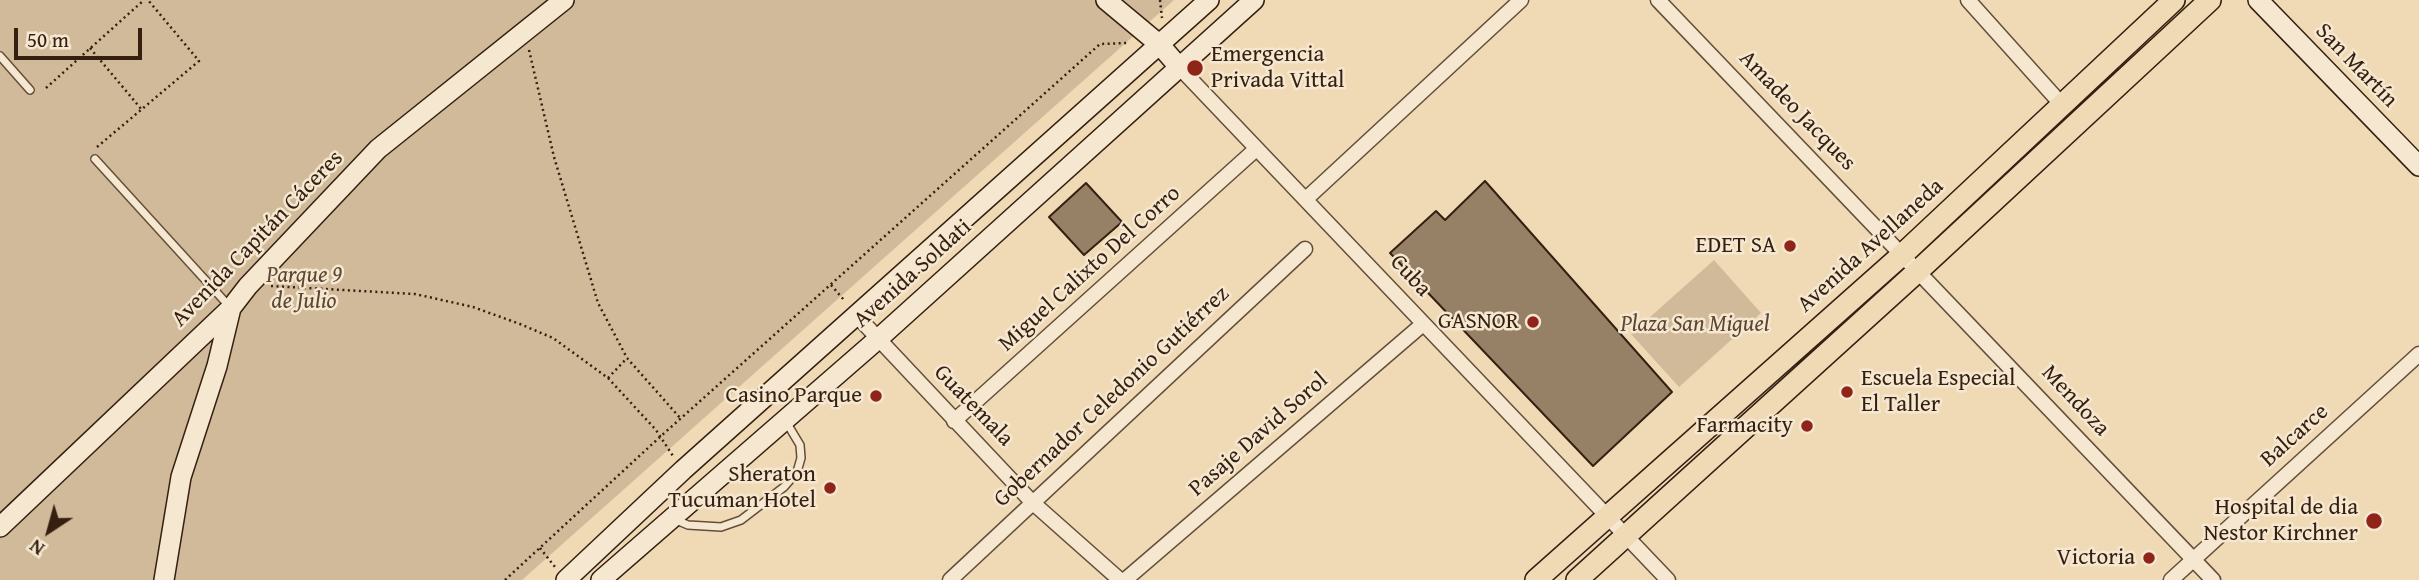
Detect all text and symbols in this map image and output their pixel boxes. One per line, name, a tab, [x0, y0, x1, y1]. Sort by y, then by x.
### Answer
scale bar	[18, 14, 145, 58]
street label: San Martín	[2309, 18, 2403, 114]
text: 50 m	[27, 24, 69, 55]
place label: Emergencia Privada Vittal	[1211, 41, 1344, 95]
street label: Amadeo Jacques	[1733, 45, 1861, 177]
marker: Emergencia Privada Vittal	[1185, 58, 1205, 78]
street label: Avenida Capitán Cáceres	[167, 145, 349, 333]
street label: Avenida Avellaneda	[1792, 173, 1950, 319]
street label: Miguel Calixto Del Corro	[993, 180, 1187, 358]
street label: Avenida Soldati	[848, 214, 978, 334]
place label: EDET SA	[1696, 232, 1776, 260]
marker: EDET SA	[1782, 238, 1798, 254]
street label: Cuba	[1384, 249, 1436, 303]
park label: Parque 9 de Julio	[266, 262, 342, 316]
street label: Gobernador Celedonio Gutiérrez	[989, 281, 1235, 513]
place label: GASNOR	[1438, 308, 1519, 336]
park label: Plaza San Miguel	[1621, 311, 1769, 339]
marker: GASNOR	[1525, 314, 1541, 330]
street label: Guatemala	[927, 359, 1019, 453]
street label: Mendoza	[2035, 360, 2115, 442]
place label: Escuela Especial El Taller	[1861, 365, 2016, 419]
street label: Pasaje David Sorol	[1184, 367, 1334, 503]
place label: Casino Parque	[726, 382, 862, 410]
marker: Escuela Especial El Taller	[1839, 384, 1855, 400]
marker: Casino Parque	[868, 388, 884, 404]
street label: Balcarce	[2255, 398, 2335, 474]
place label: Farmacity	[1696, 412, 1793, 440]
marker: Farmacity	[1799, 418, 1815, 434]
place label: Sheraton Tucuman Hotel	[668, 461, 816, 515]
marker: Sheraton Tucuman Hotel	[822, 480, 838, 496]
place label: Hospital de dia Nestor Kirchner	[2203, 494, 2358, 548]
north arrow	[14, 496, 84, 566]
marker: Hospital de dia Nestor Kirchner	[2364, 511, 2384, 531]
text: N	[23, 533, 50, 563]
place label: Victoria	[2057, 544, 2135, 572]
marker: Victoria	[2141, 550, 2157, 566]

